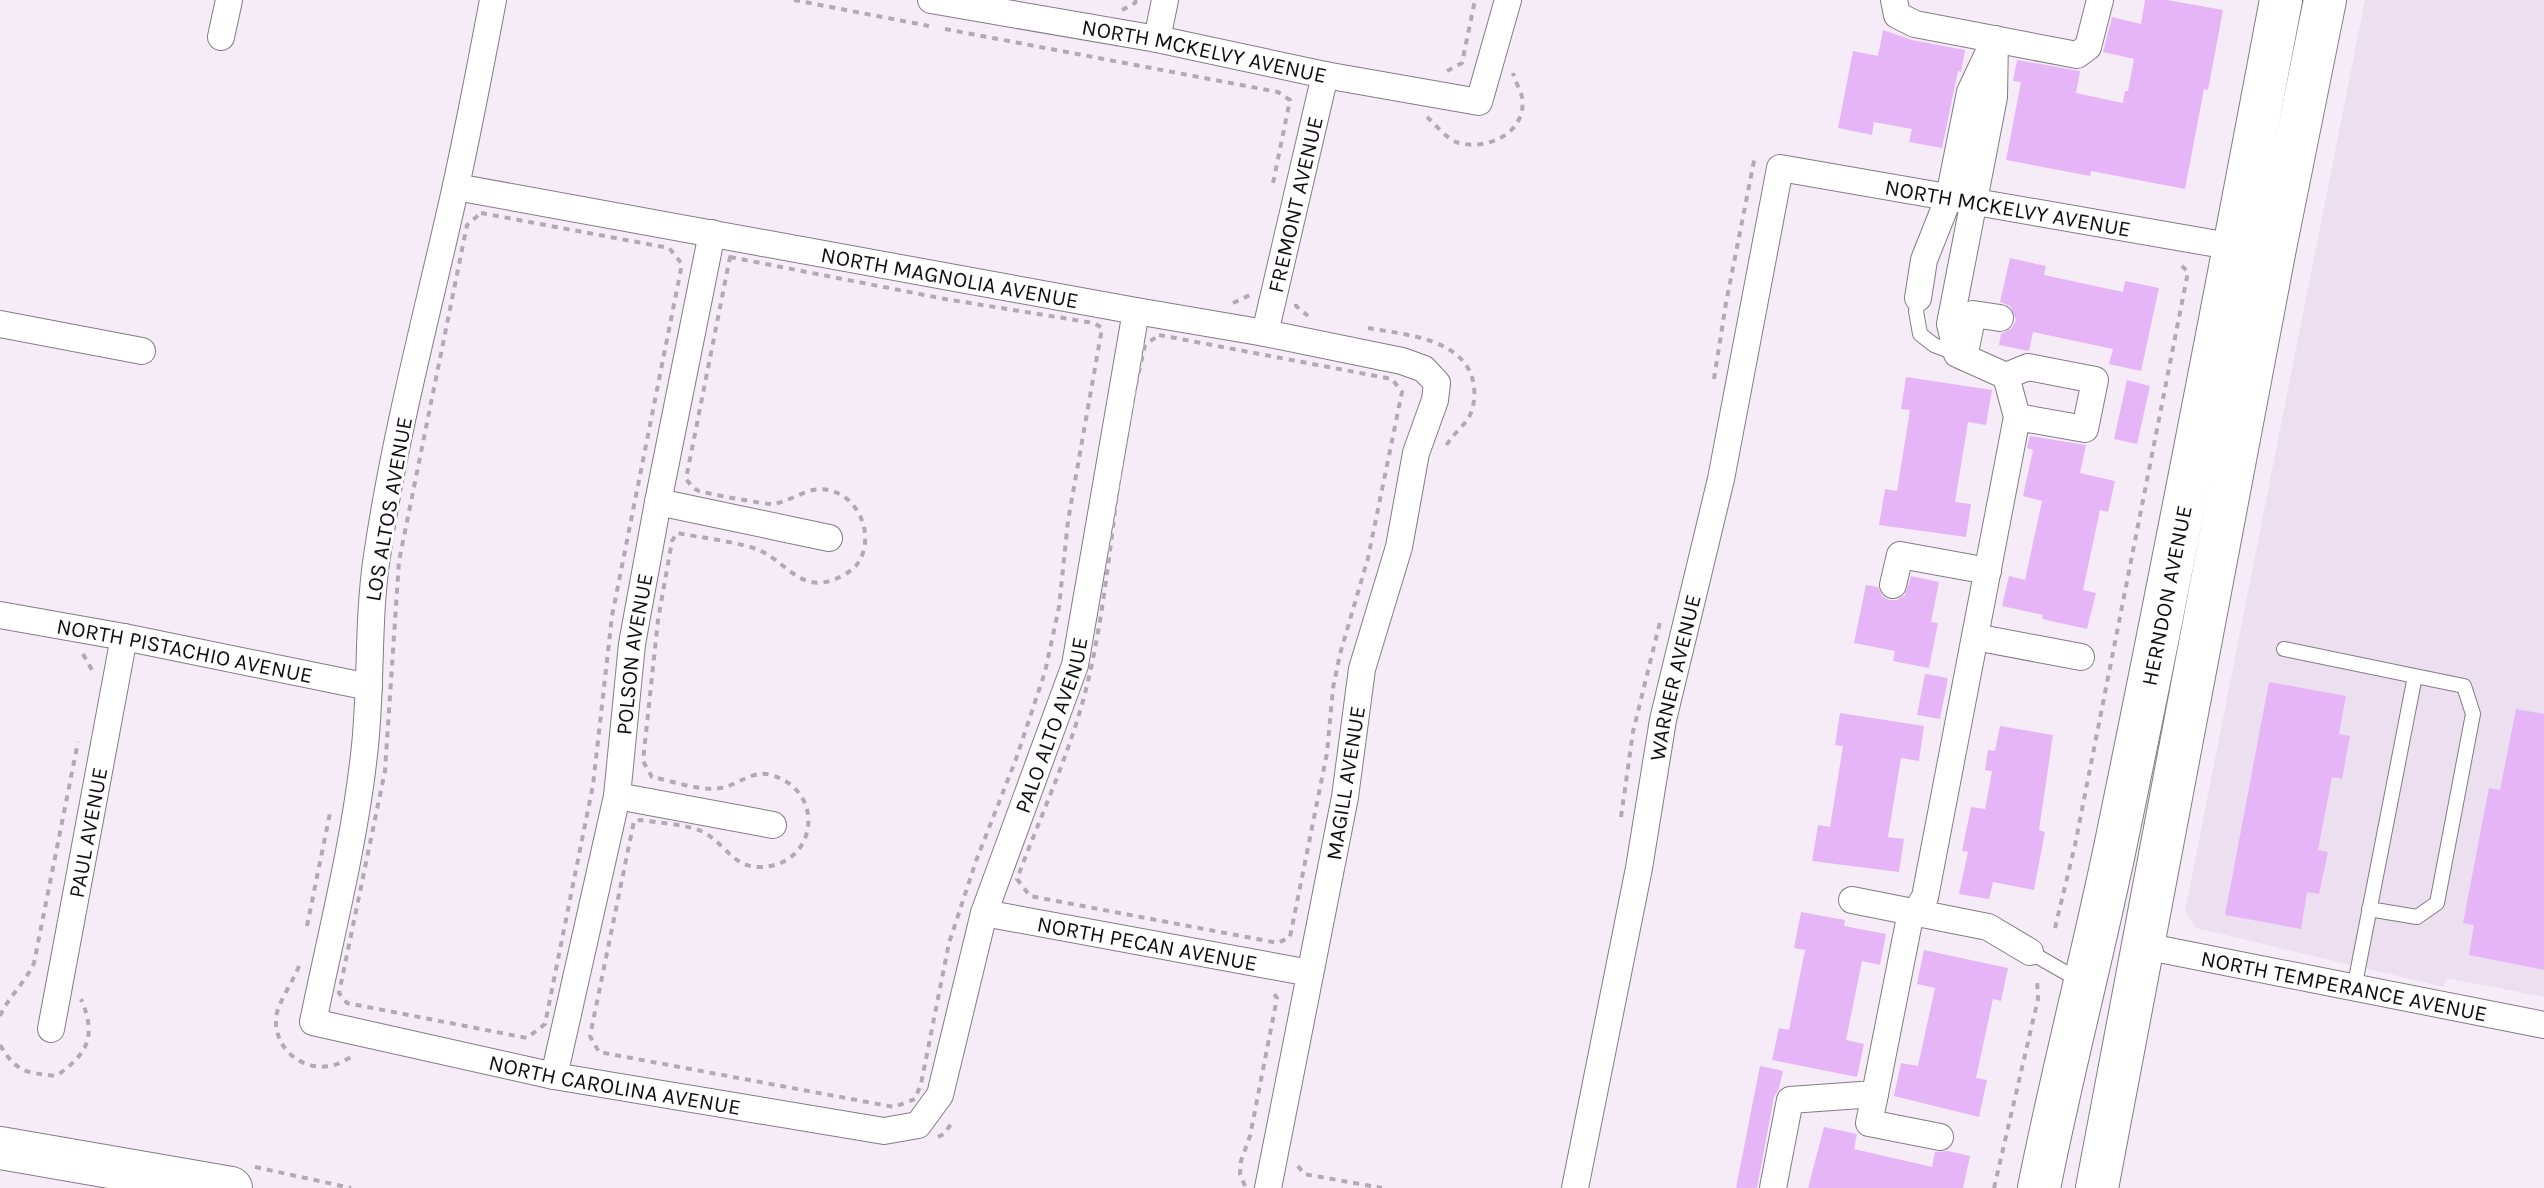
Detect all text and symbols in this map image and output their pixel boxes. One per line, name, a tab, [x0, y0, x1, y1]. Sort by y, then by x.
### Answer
street label: NORTH MCKELVY AVENUE	[1080, 14, 1329, 89]
street label: FREMONT AVENUE	[1263, 114, 1329, 295]
street label: NORTH MCKELVY AVENUE	[1883, 174, 2133, 243]
street label: NORTH MAGNOLIA AVENUE	[819, 242, 1081, 314]
street label: LOS ALTOS AVENUE	[360, 415, 418, 604]
street label: HERNDON AVENUE	[2136, 503, 2198, 688]
street label: POLSON AVENUE	[611, 571, 659, 736]
street label: WARNER AVENUE	[1645, 592, 1707, 763]
street label: NORTH PISTACHIO AVENUE	[54, 613, 315, 689]
street label: PALO ALTO AVENUE	[1010, 635, 1094, 817]
street label: MAGILL AVENUE	[1321, 704, 1371, 862]
street label: PAUL AVENUE	[64, 765, 114, 900]
street label: NORTH PECAN AVENUE	[1035, 911, 1259, 977]
street label: NORTH TEMPERANCE AVENUE	[2199, 946, 2489, 1027]
street label: NORTH CAROLINA AVENUE	[486, 1050, 743, 1121]

